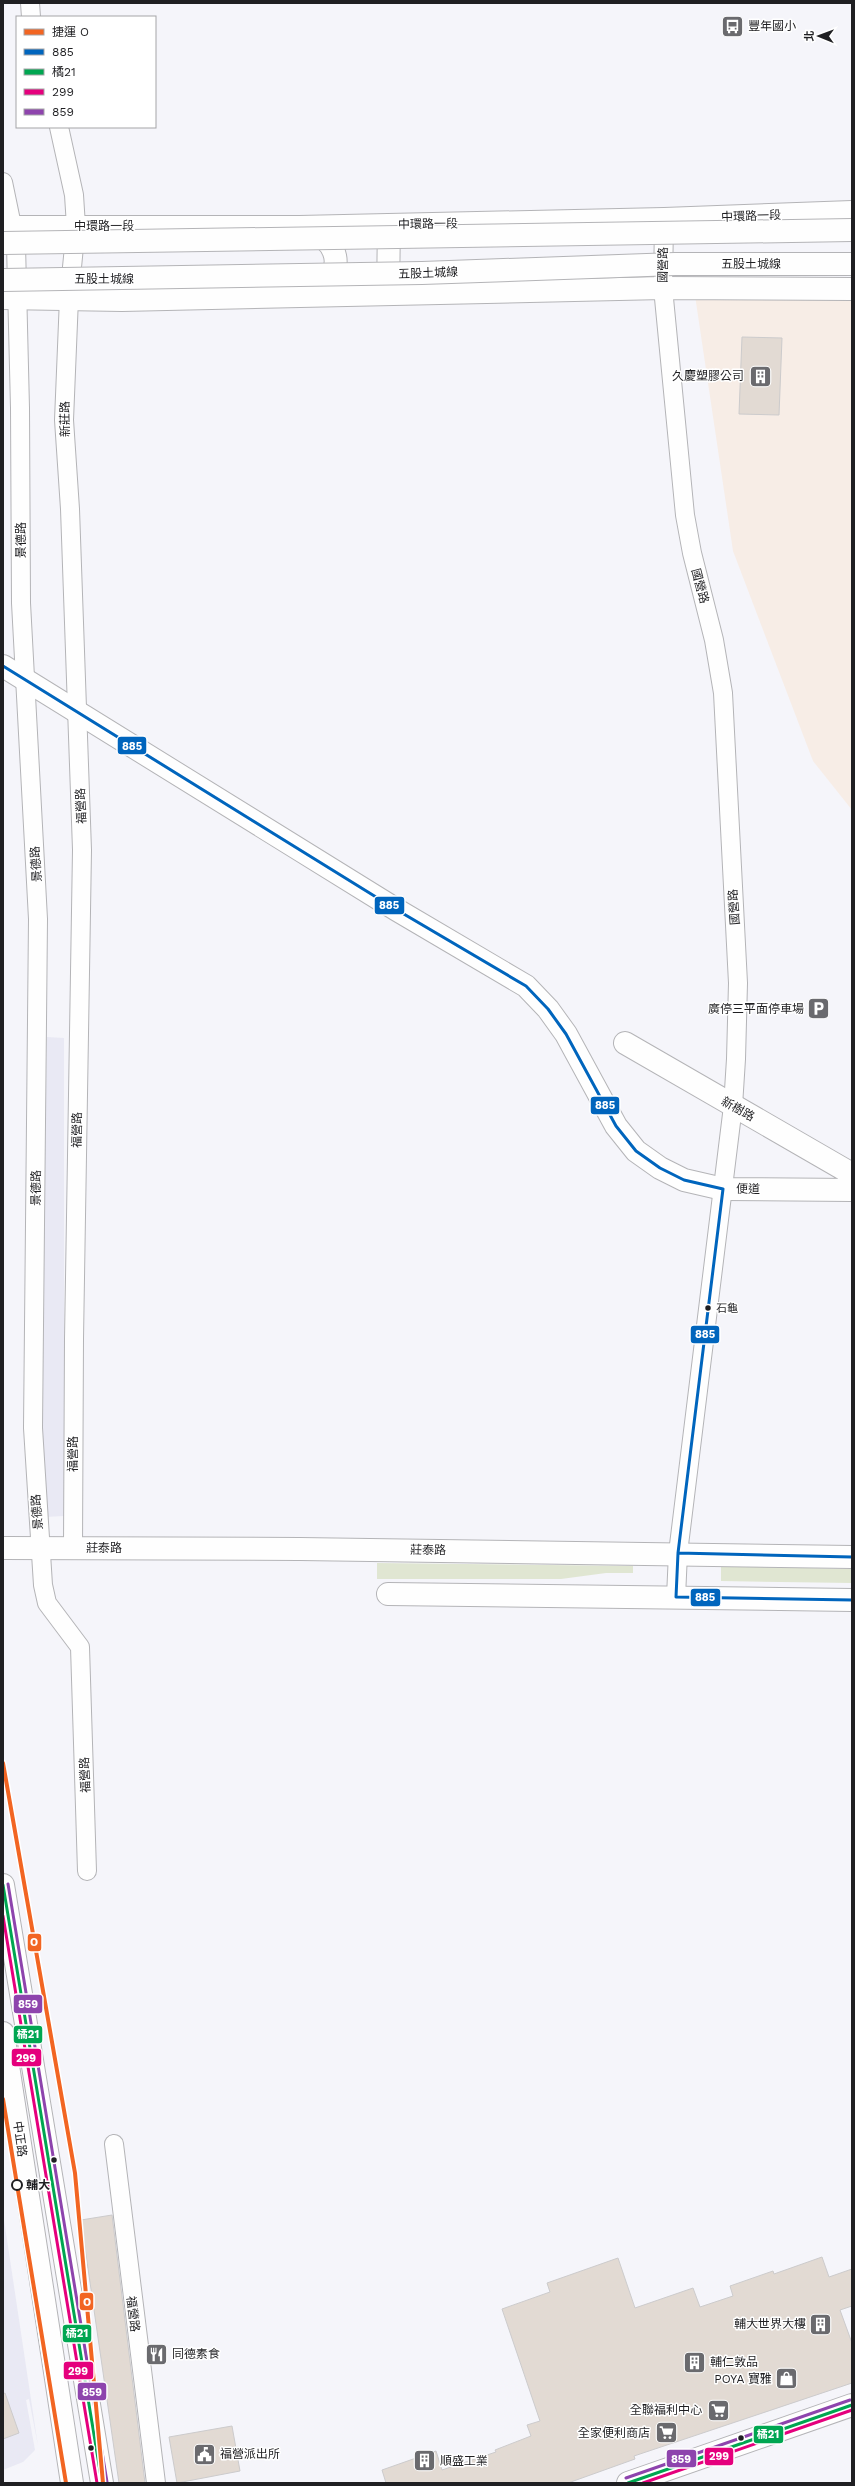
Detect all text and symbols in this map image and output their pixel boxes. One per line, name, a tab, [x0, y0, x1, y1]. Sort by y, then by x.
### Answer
bus stop icon: 豐年國小	[720, 13, 746, 39]
legend	[16, 16, 156, 128]
north arrow	[799, 16, 839, 56]
place label: 豐年國小	[748, 19, 796, 33]
text: 捷運 O	[52, 25, 89, 39]
text: 北	[803, 30, 816, 41]
text: 885	[52, 45, 74, 59]
text: 橘21	[52, 65, 76, 79]
text: 299	[52, 85, 74, 99]
text: 859	[52, 105, 74, 119]
street label: 中環路一段	[721, 208, 781, 224]
street label: 中環路一段	[398, 216, 458, 232]
street label: 中環路一段	[74, 219, 134, 233]
street label: 國營路	[656, 247, 670, 283]
street label: 五股土城線	[721, 257, 781, 271]
street label: 五股土城線	[398, 265, 458, 281]
street label: 五股土城線	[74, 272, 134, 286]
building icon: 久慶塑膠公司	[747, 363, 773, 389]
place label: 久慶塑膠公司	[672, 369, 744, 383]
street label: 新莊路	[58, 401, 72, 437]
street label: 景德路	[14, 522, 28, 558]
street label: 國營路	[689, 567, 711, 605]
line badge: 885	[117, 736, 147, 755]
text: 885	[122, 740, 142, 753]
street label: 福營路	[73, 788, 89, 824]
street label: 景德路	[28, 846, 44, 882]
street label: 國營路	[726, 889, 742, 925]
line badge: 885	[374, 896, 405, 915]
text: 885	[379, 899, 399, 912]
parking icon: 廣停三平面停車場	[806, 996, 832, 1022]
place label: 廣停三平面停車場	[708, 1002, 804, 1016]
street label: 新樹路	[719, 1094, 757, 1124]
line badge: 885	[590, 1096, 620, 1115]
text: 885	[595, 1099, 615, 1112]
street label: 福營路	[70, 1112, 84, 1148]
street label: 景德路	[29, 1170, 43, 1206]
street label: 便道	[736, 1182, 760, 1196]
place label: 石龜	[716, 1302, 738, 1315]
marker: 石龜	[703, 1303, 713, 1313]
line badge: 885	[690, 1325, 720, 1344]
text: 885	[695, 1328, 715, 1341]
street label: 福營路	[66, 1436, 80, 1472]
street label: 景德路	[28, 1493, 46, 1531]
street label: 莊泰路	[86, 1541, 122, 1555]
street label: 莊泰路	[410, 1543, 446, 1557]
line badge: 885	[690, 1588, 721, 1607]
text: 885	[695, 1591, 715, 1604]
street label: 福營路	[77, 1757, 93, 1793]
line badge: O	[27, 1933, 42, 1952]
text: O	[30, 1936, 38, 1949]
line badge: 859	[13, 1994, 43, 2014]
text: 859	[18, 1998, 38, 2011]
line badge: 橘21	[13, 2025, 43, 2044]
text: 橘21	[17, 2028, 39, 2041]
line badge: 299	[11, 2048, 42, 2067]
text: 299	[16, 2052, 36, 2065]
street label: 中正路	[11, 2120, 29, 2158]
unlabelled marker	[49, 2155, 59, 2165]
place label: 輔大	[26, 2178, 50, 2192]
marker: 輔大	[11, 2179, 23, 2191]
line badge: O	[79, 2292, 94, 2311]
street label: 福營路	[124, 2295, 142, 2333]
text: O	[83, 2296, 91, 2309]
building icon: 輔大世界大樓	[808, 2311, 834, 2337]
place label: 輔大世界大樓	[734, 2317, 806, 2331]
line badge: 橘21	[62, 2324, 92, 2343]
text: 橘21	[66, 2327, 88, 2340]
restaurant icon: 同德素食	[143, 2341, 169, 2367]
place label: 同德素食	[172, 2347, 220, 2361]
building icon: 輔仁敦品	[681, 2349, 707, 2375]
place label: 輔仁敦品	[710, 2355, 758, 2369]
line badge: 299	[63, 2361, 94, 2380]
text: 299	[68, 2365, 88, 2378]
shop icon: POYA 寶雅	[774, 2366, 800, 2392]
place label: POYA 寶雅	[714, 2372, 772, 2386]
line badge: 859	[77, 2382, 107, 2401]
text: 859	[82, 2386, 102, 2399]
supermarket icon: 全聯福利中心	[705, 2397, 731, 2423]
place label: 全聯福利中心	[630, 2403, 702, 2417]
supermarket icon: 全家便利商店	[653, 2420, 679, 2446]
line badge: 橘21	[753, 2425, 784, 2444]
place label: 全家便利商店	[578, 2426, 650, 2440]
text: 橘21	[757, 2428, 779, 2441]
unlabelled marker	[736, 2433, 746, 2443]
public building icon: 福營派出所	[192, 2441, 218, 2467]
unlabelled marker	[86, 2443, 96, 2453]
place label: 福營派出所	[220, 2447, 280, 2461]
line badge: 299	[704, 2447, 734, 2466]
building icon: 順盛工業	[411, 2448, 437, 2474]
line badge: 859	[666, 2449, 697, 2468]
text: 299	[709, 2450, 729, 2463]
text: 859	[671, 2453, 691, 2466]
place label: 順盛工業	[440, 2454, 488, 2468]

